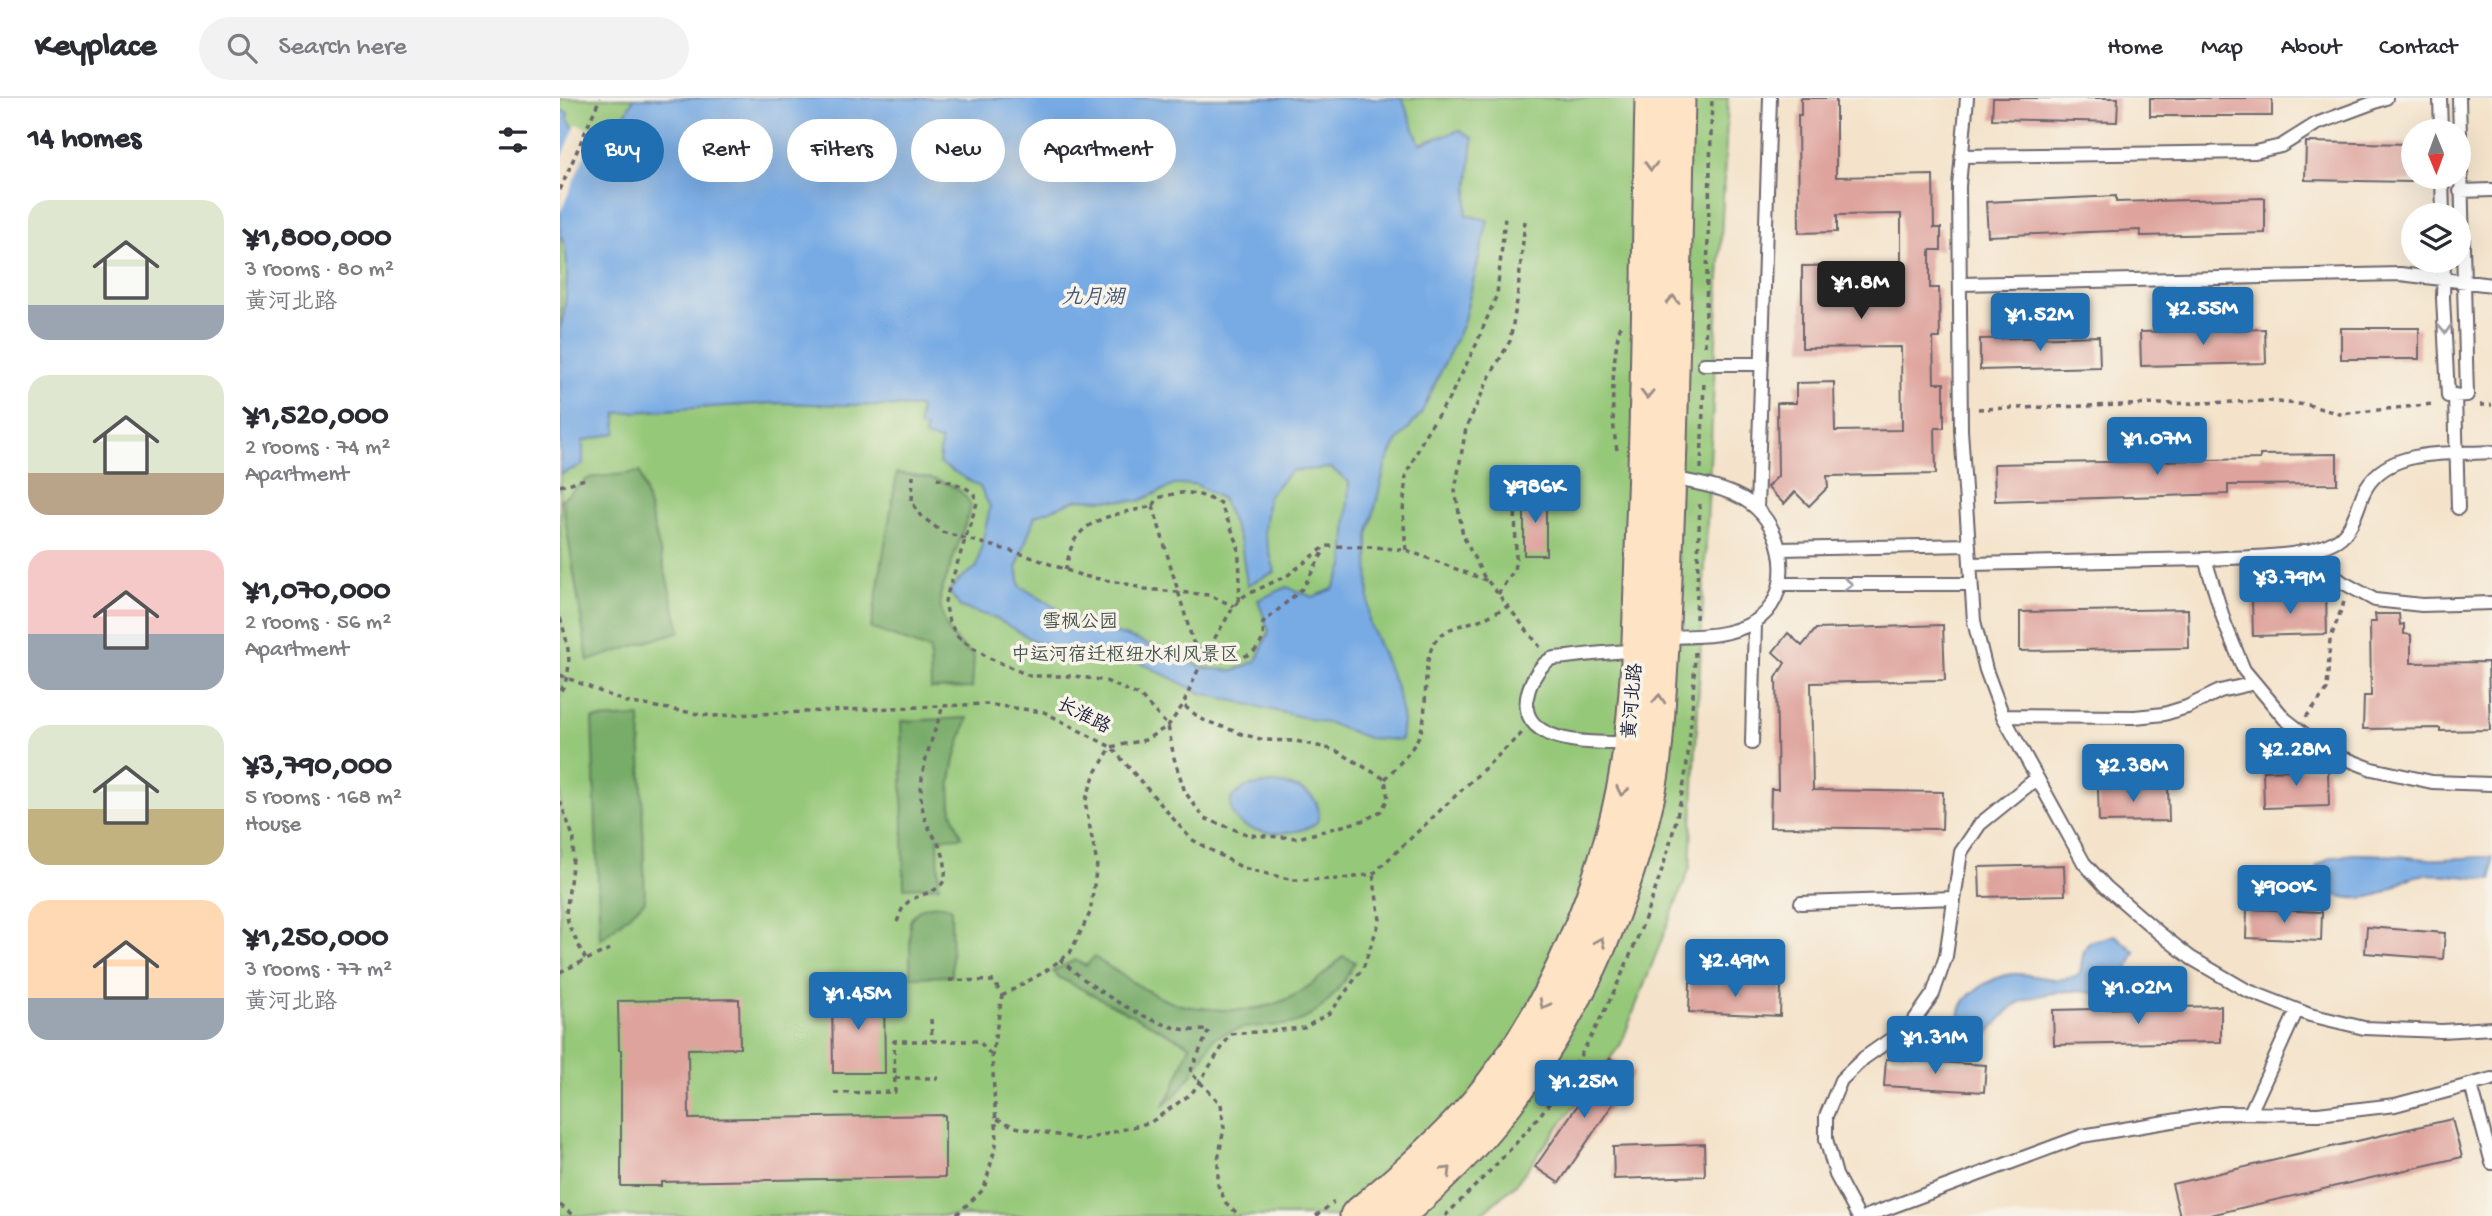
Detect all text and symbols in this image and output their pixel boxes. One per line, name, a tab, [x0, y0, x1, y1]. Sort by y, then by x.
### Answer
search box	[199, 17, 689, 80]
text: Keyplace	[35, 29, 157, 67]
icon: search	[223, 29, 261, 67]
text: Search here	[279, 33, 407, 64]
text: Home	[2107, 34, 2163, 63]
text: Map	[2201, 34, 2243, 63]
text: About	[2281, 34, 2341, 63]
text: Contact	[2379, 34, 2457, 63]
chip: Buy	[581, 119, 664, 182]
chip: Rent	[678, 119, 773, 182]
chip: Filters	[787, 119, 897, 182]
chip: New	[911, 119, 1005, 182]
chip: Apartment	[1019, 119, 1176, 182]
north arrow	[2401, 119, 2471, 189]
map controls	[2401, 119, 2471, 273]
icon: filters	[494, 121, 532, 159]
text: 14 homes	[28, 123, 141, 158]
one-way arrow	[1643, 161, 1658, 172]
button: layers	[2401, 203, 2471, 273]
text: ¥1,800,000	[245, 222, 391, 257]
icon: home	[84, 228, 168, 312]
text: 3 rooms · 80 m²	[245, 257, 394, 284]
pin: ¥1.8M	[1812, 262, 1910, 321]
text: ¥1.8M	[1833, 270, 1889, 297]
water label: 九月湖	[1062, 286, 1126, 312]
pin: ¥2.55M	[2146, 288, 2260, 347]
text: 黄河北路	[245, 290, 337, 317]
one-way arrow	[1666, 294, 1681, 305]
pin: ¥1.52M	[1983, 294, 2097, 353]
text: ¥2.55M	[2168, 296, 2238, 323]
text: ¥1.52M	[2007, 302, 2073, 329]
one-way arrow	[2437, 324, 2452, 335]
one-way arrow	[1639, 388, 1654, 399]
text: ¥1,520,000	[245, 400, 389, 435]
icon: home	[84, 403, 168, 487]
pin: ¥1.07M	[2100, 418, 2214, 477]
text: ¥1.07M	[2123, 426, 2191, 453]
text: 2 rooms · 74 m²	[245, 435, 390, 462]
text: Apartment	[245, 462, 349, 489]
pin: ¥986K	[1486, 466, 1584, 525]
text: ¥986K	[1505, 474, 1565, 501]
pin: ¥3.79M	[2233, 556, 2347, 616]
text: ¥3.79M	[2255, 565, 2325, 592]
text: ¥1,070,000	[245, 575, 391, 610]
one-way arrow	[1843, 576, 1854, 592]
icon: home	[84, 578, 168, 662]
text: 2 rooms · 56 m²	[245, 610, 391, 637]
park label: 雪枫公园	[1042, 611, 1118, 635]
text: Apartment	[245, 637, 349, 664]
park label: 中运河宿迁枢纽水利风景区	[1011, 644, 1239, 668]
street label: 黄河北路	[1618, 662, 1649, 740]
street label: 长淮路	[1052, 693, 1114, 740]
one-way arrow	[1651, 693, 1666, 704]
pin: ¥2.28M	[2239, 728, 2353, 788]
text: ¥2.28M	[2262, 737, 2331, 764]
pin: ¥2.38M	[2076, 744, 2190, 804]
text: ¥3,790,000	[245, 750, 392, 785]
icon: home	[84, 753, 168, 837]
text: ¥2.38M	[2098, 753, 2168, 780]
text: 5 rooms · 168 m²	[245, 785, 402, 812]
one-way arrow	[1616, 785, 1631, 797]
text: House	[245, 812, 301, 839]
pin: ¥900K	[2235, 866, 2333, 925]
text: ¥900K	[2254, 874, 2314, 901]
text: ¥1,250,000	[245, 922, 389, 957]
icon: home	[84, 928, 168, 1012]
one-way arrow	[1592, 937, 1606, 950]
pin: ¥2.49M	[1678, 940, 1792, 999]
text: ¥2.49M	[1701, 948, 1769, 975]
text: 3 rooms · 77 m²	[245, 957, 392, 984]
pin: ¥1.02M	[2081, 967, 2195, 1026]
pin: ¥1.45M	[801, 972, 915, 1032]
text: ¥1.02M	[2104, 975, 2172, 1002]
text: ¥1.45M	[825, 981, 891, 1008]
text: 黄河北路	[245, 990, 337, 1017]
one-way arrow	[1538, 997, 1552, 1009]
pin: ¥1.31M	[1878, 1016, 1992, 1076]
text: ¥1.31M	[1903, 1025, 1967, 1052]
pin: ¥1.25M	[1527, 1060, 1641, 1120]
text: ¥1.25M	[1551, 1069, 1617, 1096]
one-way arrow	[1439, 1166, 1452, 1179]

